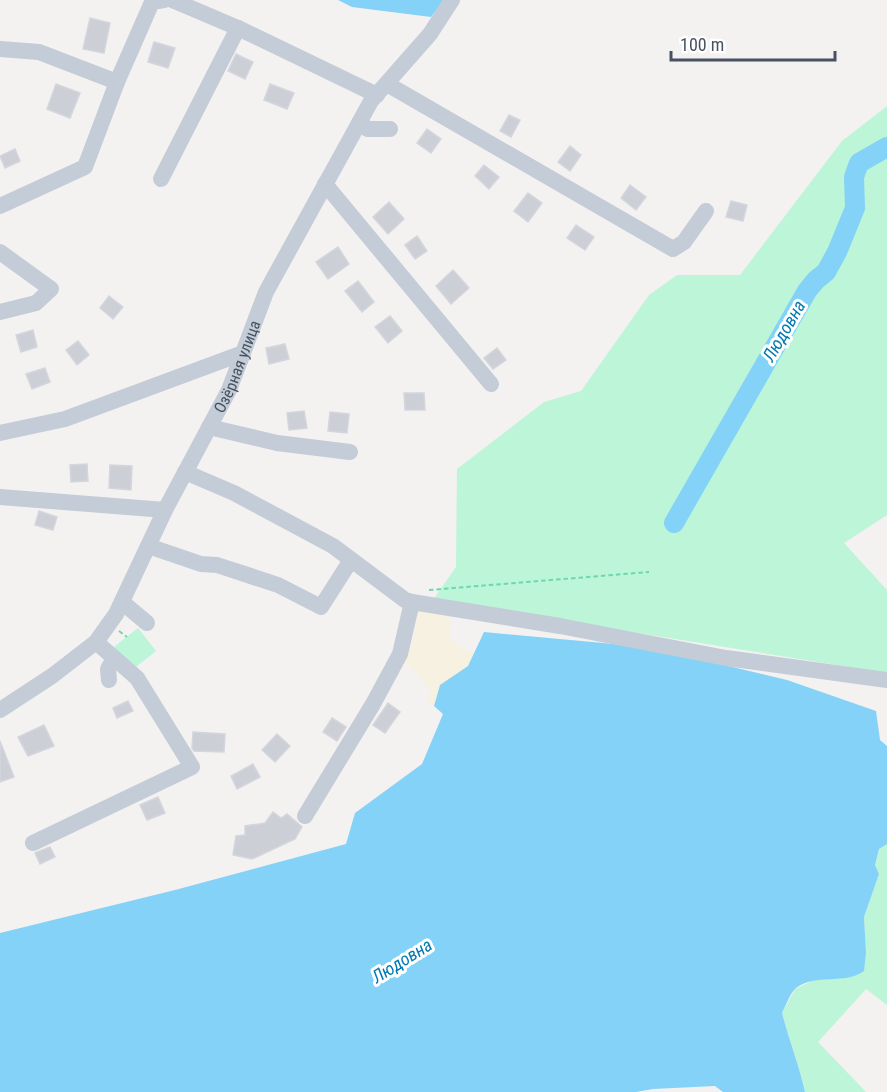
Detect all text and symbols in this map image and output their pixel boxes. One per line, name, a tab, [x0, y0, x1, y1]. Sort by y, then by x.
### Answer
scale bar	[671, 24, 834, 62]
text: 100 m	[680, 34, 724, 55]
water label: Людовна	[757, 296, 809, 366]
street label: Озёрная улица	[210, 318, 264, 416]
water label: Людовна	[367, 934, 436, 988]

